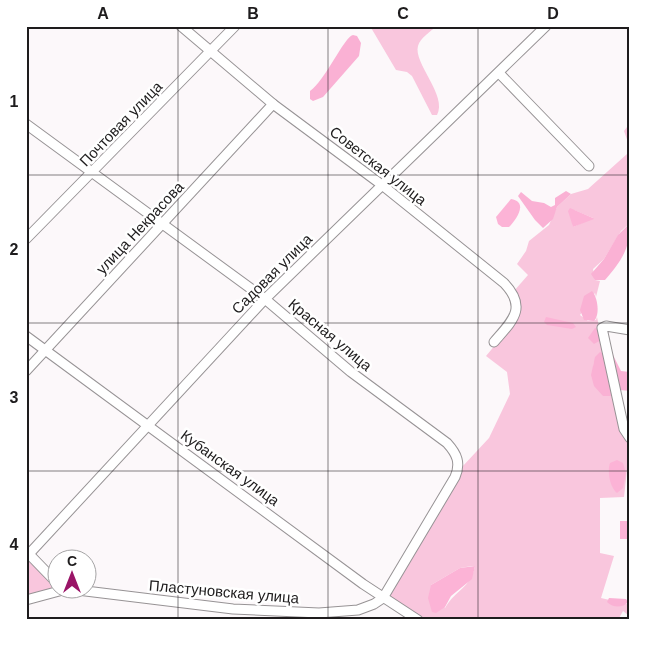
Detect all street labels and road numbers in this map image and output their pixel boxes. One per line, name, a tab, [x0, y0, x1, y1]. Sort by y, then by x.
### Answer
street label: Почтовая улица	[76, 77, 166, 170]
street label: Советская улица	[327, 123, 430, 209]
street label: улица Некрасова	[93, 178, 187, 277]
street label: Садовая улица	[228, 230, 316, 317]
street label: Красная улица	[285, 295, 376, 375]
street label: Кубанская улица	[178, 426, 283, 509]
street label: Пластуновская улица	[148, 576, 300, 607]

